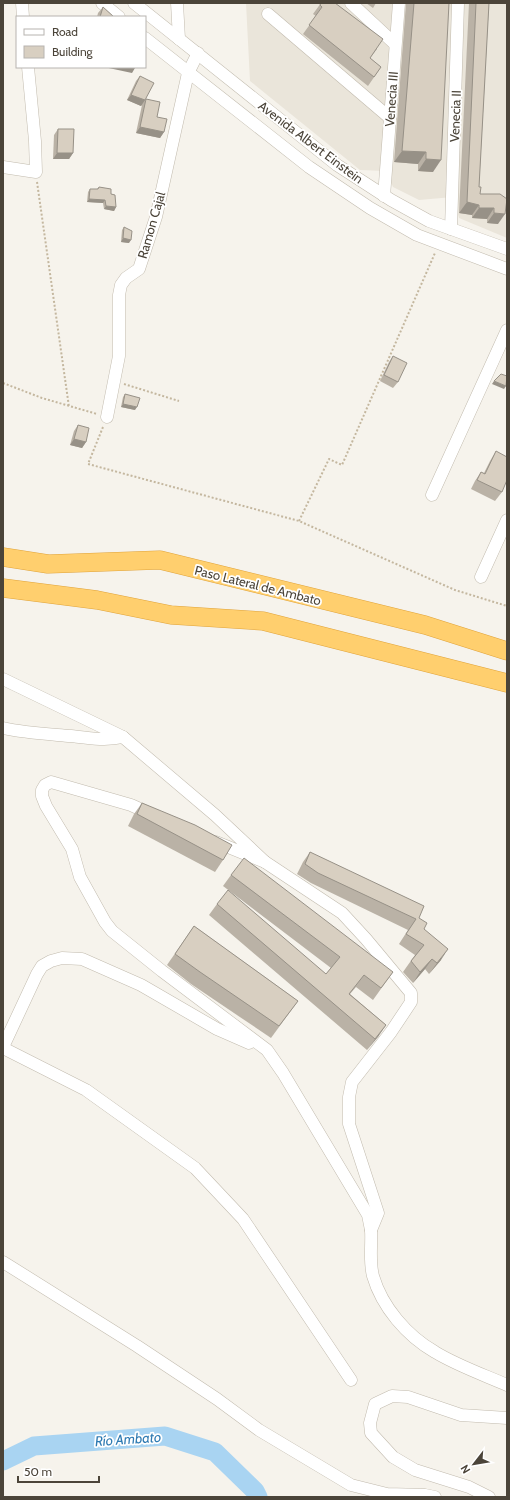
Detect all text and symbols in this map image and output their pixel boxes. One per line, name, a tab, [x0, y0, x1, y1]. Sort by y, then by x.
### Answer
legend	[16, 16, 146, 68]
text: Road	[52, 24, 78, 39]
text: Building	[52, 44, 94, 59]
street label: Venecia III	[381, 71, 401, 127]
street label: Venecia II	[446, 90, 464, 142]
street label: Avenida Albert Einstein	[255, 97, 367, 187]
street label: Ramon Cajal	[134, 190, 169, 261]
street label: Paso Lateral de Ambato	[193, 562, 323, 608]
water label: Río Ambato	[94, 1428, 162, 1450]
north arrow	[454, 1444, 494, 1484]
scale bar	[18, 1458, 99, 1484]
text: N	[457, 1462, 473, 1476]
text: 50 m	[24, 1464, 52, 1479]

